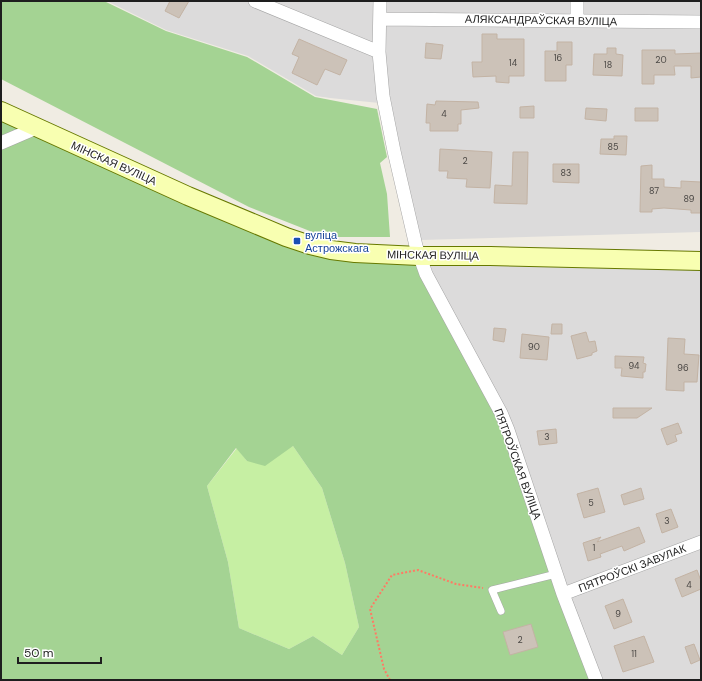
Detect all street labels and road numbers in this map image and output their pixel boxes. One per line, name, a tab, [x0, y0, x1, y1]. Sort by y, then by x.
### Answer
street label: АЛЯКСАНДРАЎСКАЯ ВУЛІЦА	[465, 12, 618, 28]
street label: МІНСКАЯ ВУЛІЦА	[69, 138, 159, 188]
street label: МІНСКАЯ ВУЛІЦА	[387, 247, 480, 263]
street label: ПЯТРОЎСКАЯ ВУЛІЦА	[491, 407, 545, 522]
street label: ПЯТРОЎСКІ ЗАВУЛАК	[576, 541, 688, 595]

